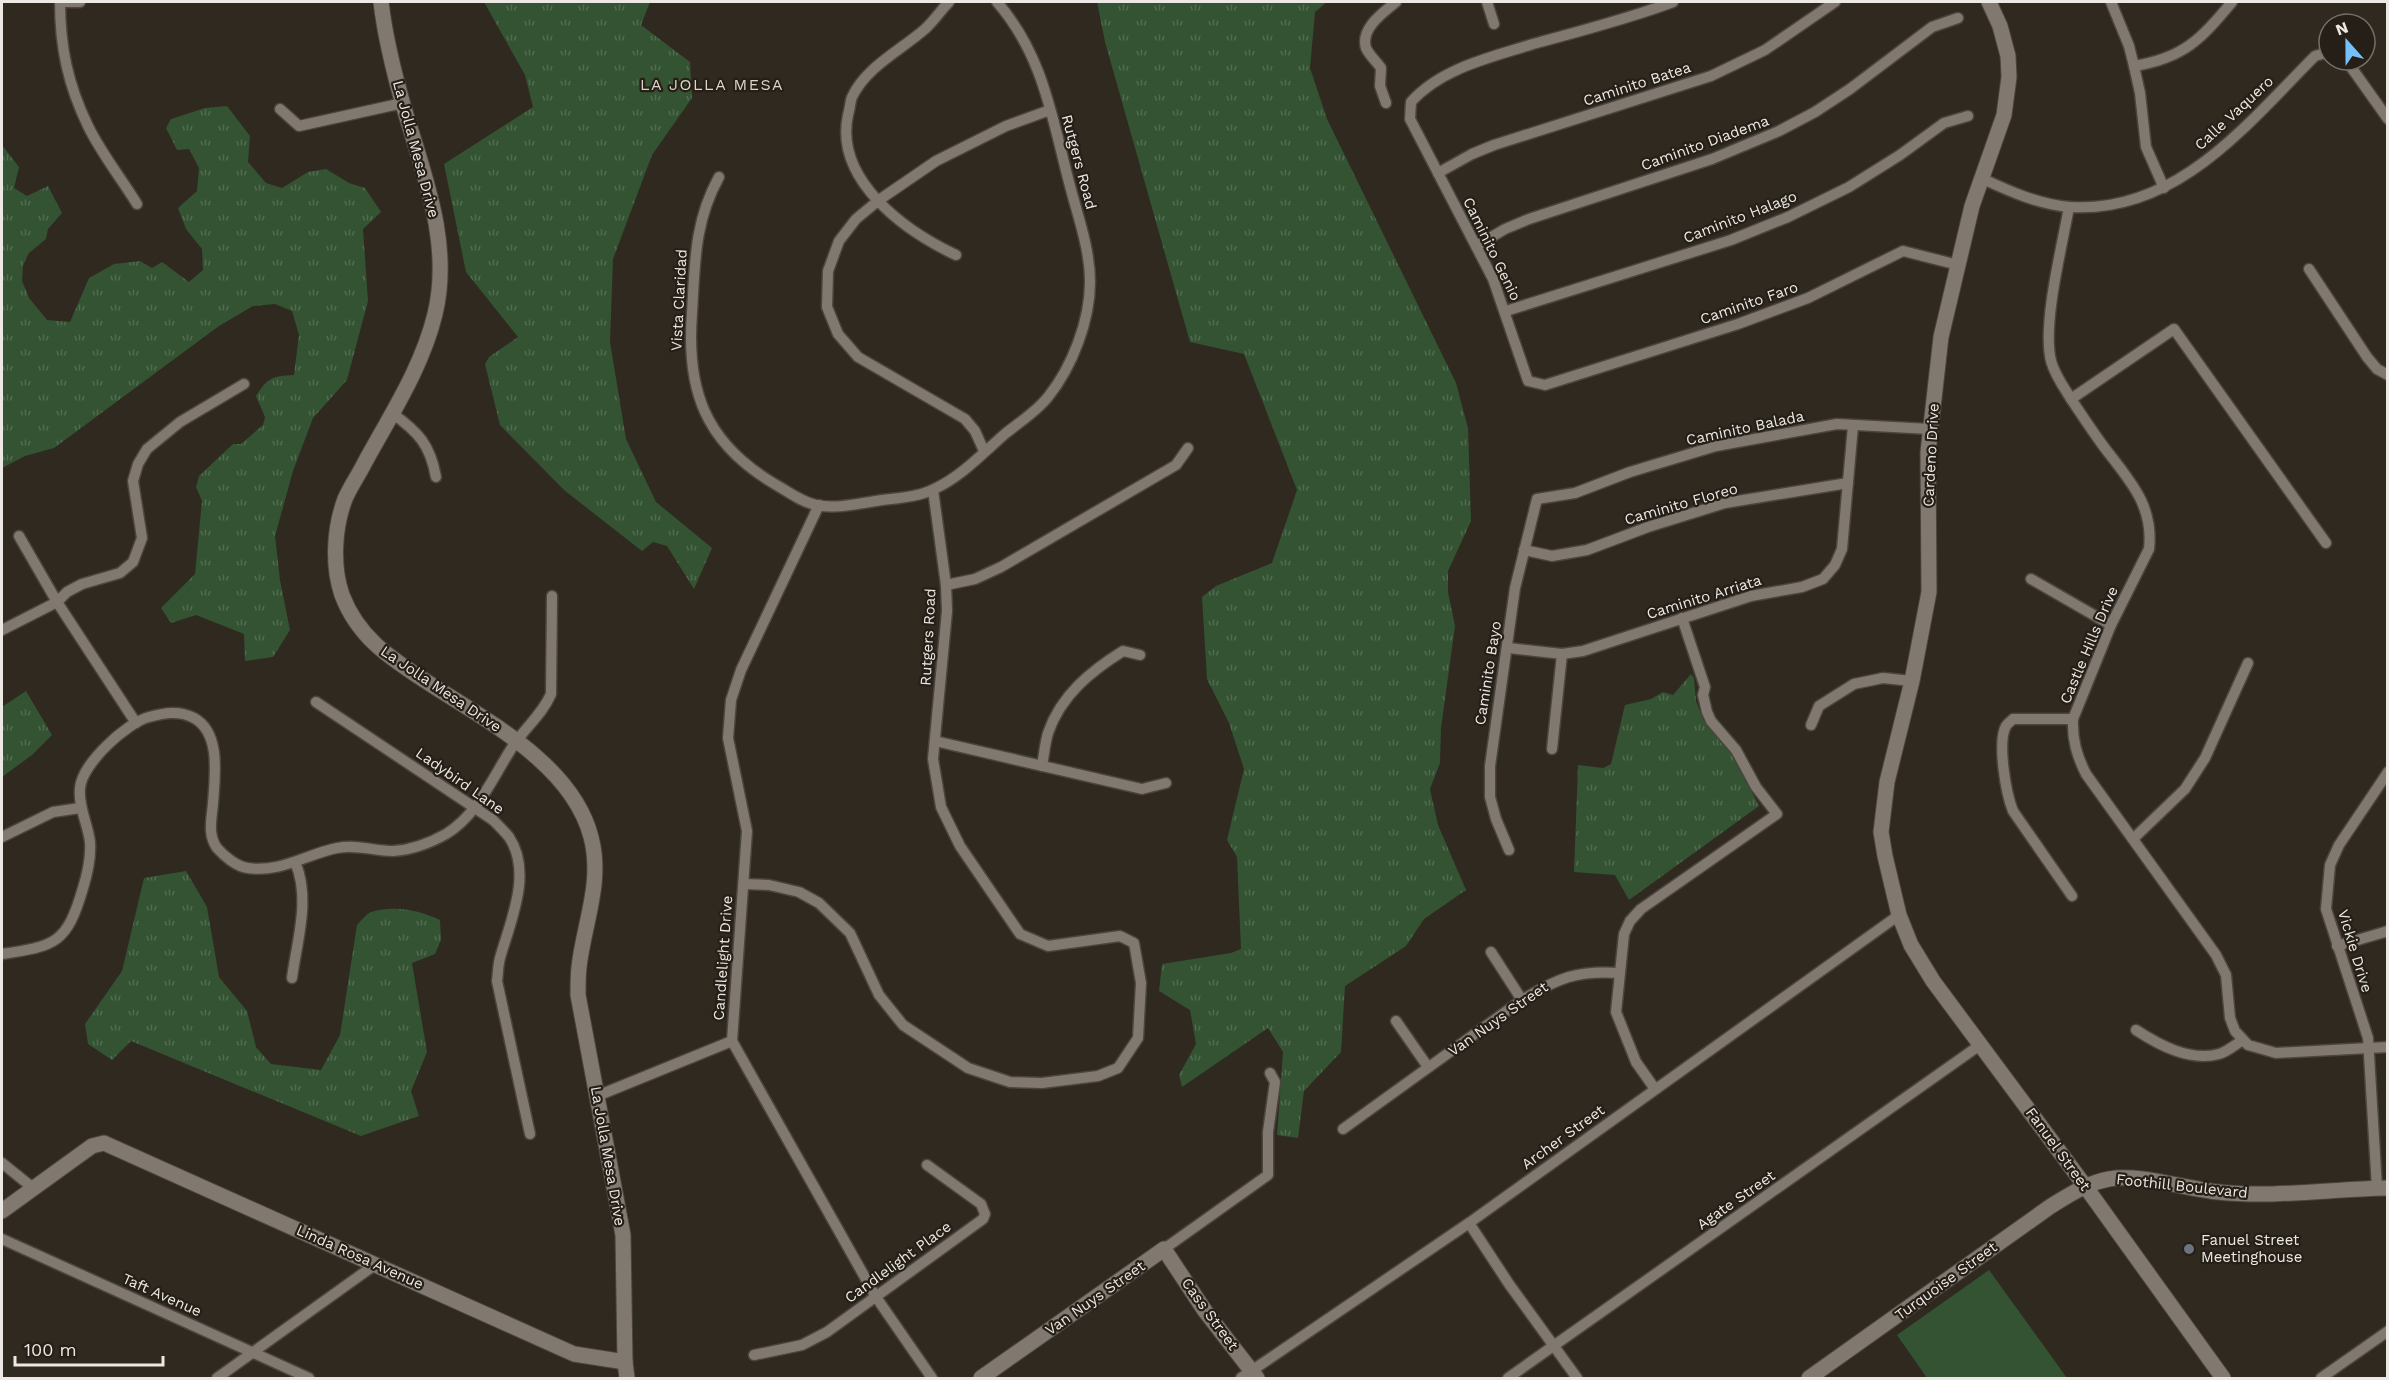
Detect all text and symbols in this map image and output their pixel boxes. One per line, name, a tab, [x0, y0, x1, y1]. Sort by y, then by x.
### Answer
north arrow	[2317, 12, 2377, 72]
text: N	[2333, 17, 2351, 39]
street label: Caminito Batea	[1581, 58, 1694, 110]
street label: Calle Vaquero	[2191, 72, 2277, 154]
district label: LA JOLLA MESA	[640, 75, 784, 94]
street label: La Jolla Mesa Drive	[389, 78, 443, 220]
street label: Caminito Diadema	[1639, 111, 1772, 175]
street label: Rutgers Road	[1058, 113, 1100, 211]
street label: Caminito Halago	[1681, 187, 1799, 247]
street label: Caminito Genio	[1459, 194, 1525, 304]
street label: Vista Claridad	[667, 249, 691, 351]
street label: Caminito Faro	[1698, 278, 1800, 328]
street label: Cardeno Drive	[1919, 403, 1943, 507]
street label: Caminito Balada	[1684, 407, 1806, 449]
street label: Caminito Floreo	[1622, 479, 1740, 529]
street label: Caminito Arriata	[1644, 571, 1764, 623]
street label: Castle Hills Drive	[2056, 584, 2122, 706]
street label: Rutgers Road	[916, 588, 940, 686]
street label: Caminito Bayo	[1471, 620, 1505, 726]
street label: La Jolla Mesa Drive	[377, 642, 505, 736]
street label: Ladybird Lane	[412, 744, 508, 818]
street label: Candlelight Drive	[710, 895, 736, 1021]
street label: Vickie Drive	[2334, 907, 2376, 995]
street label: Van Nuys Street	[1445, 978, 1552, 1060]
street label: La Jolla Mesa Drive	[587, 1085, 629, 1227]
street label: Archer Street	[1518, 1100, 1609, 1173]
street label: Fanuel Street	[2022, 1104, 2095, 1195]
street label: Agate Street	[1693, 1166, 1779, 1234]
street label: Foothill Boulevard	[2115, 1170, 2249, 1202]
street label: Candlelight Place	[841, 1217, 955, 1307]
street label: Linda Rosa Avenue	[294, 1221, 426, 1293]
place label: Fanuel Street Meetinghouse	[2201, 1231, 2302, 1266]
street label: Turquoise Street	[1891, 1238, 2001, 1324]
marker: Fanuel Street Meetinghouse	[2182, 1242, 2196, 1256]
street label: Van Nuys Street	[1042, 1257, 1149, 1339]
street label: Taft Avenue	[120, 1269, 204, 1321]
street label: Cass Street	[1178, 1274, 1243, 1354]
scale bar	[15, 1329, 164, 1367]
text: 100 m	[24, 1339, 77, 1360]

